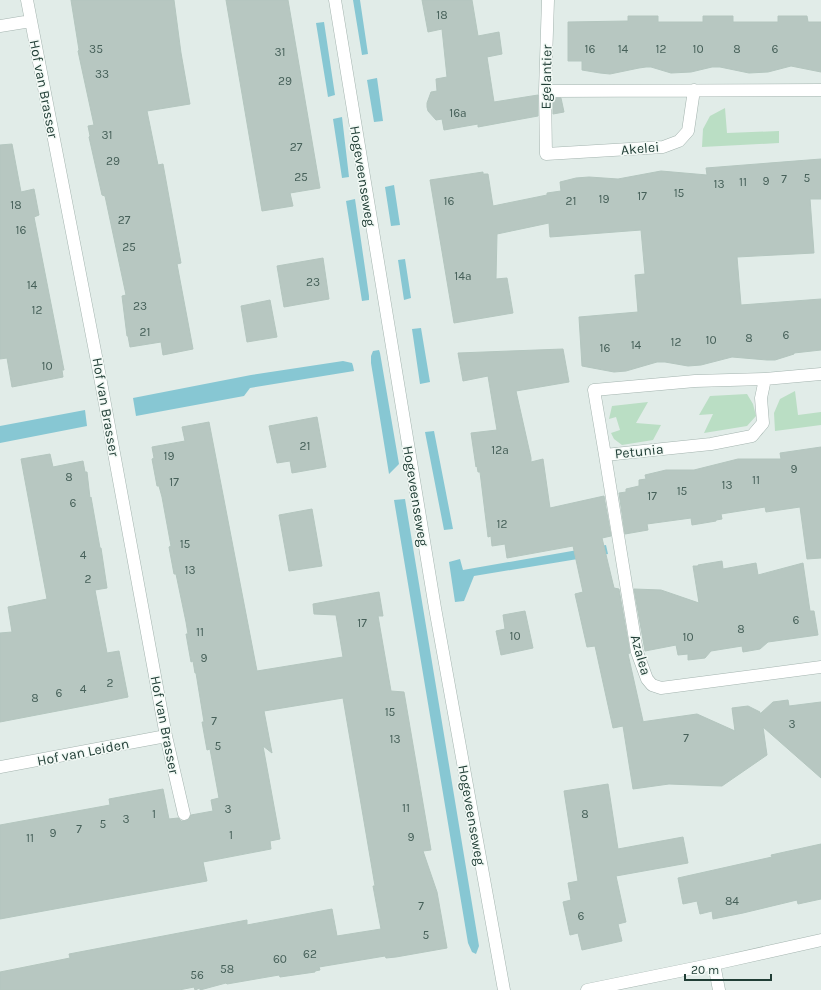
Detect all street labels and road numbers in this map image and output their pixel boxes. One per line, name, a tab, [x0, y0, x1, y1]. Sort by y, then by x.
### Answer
street label: Hof van Brasser	[26, 38, 62, 141]
street label: Egelantier	[537, 44, 556, 110]
street label: Hogeveenseweg	[346, 124, 379, 228]
street label: Akelei	[620, 138, 660, 159]
street label: Hof van Brasser	[88, 356, 123, 459]
street label: Petunia	[614, 440, 664, 463]
street label: Hogeveenseweg	[399, 444, 432, 548]
street label: Azalea	[627, 633, 654, 677]
street label: Hof van Brasser	[147, 674, 183, 777]
street label: Hof van Leiden	[36, 735, 131, 770]
street label: Hogeveenseweg	[454, 764, 489, 867]

